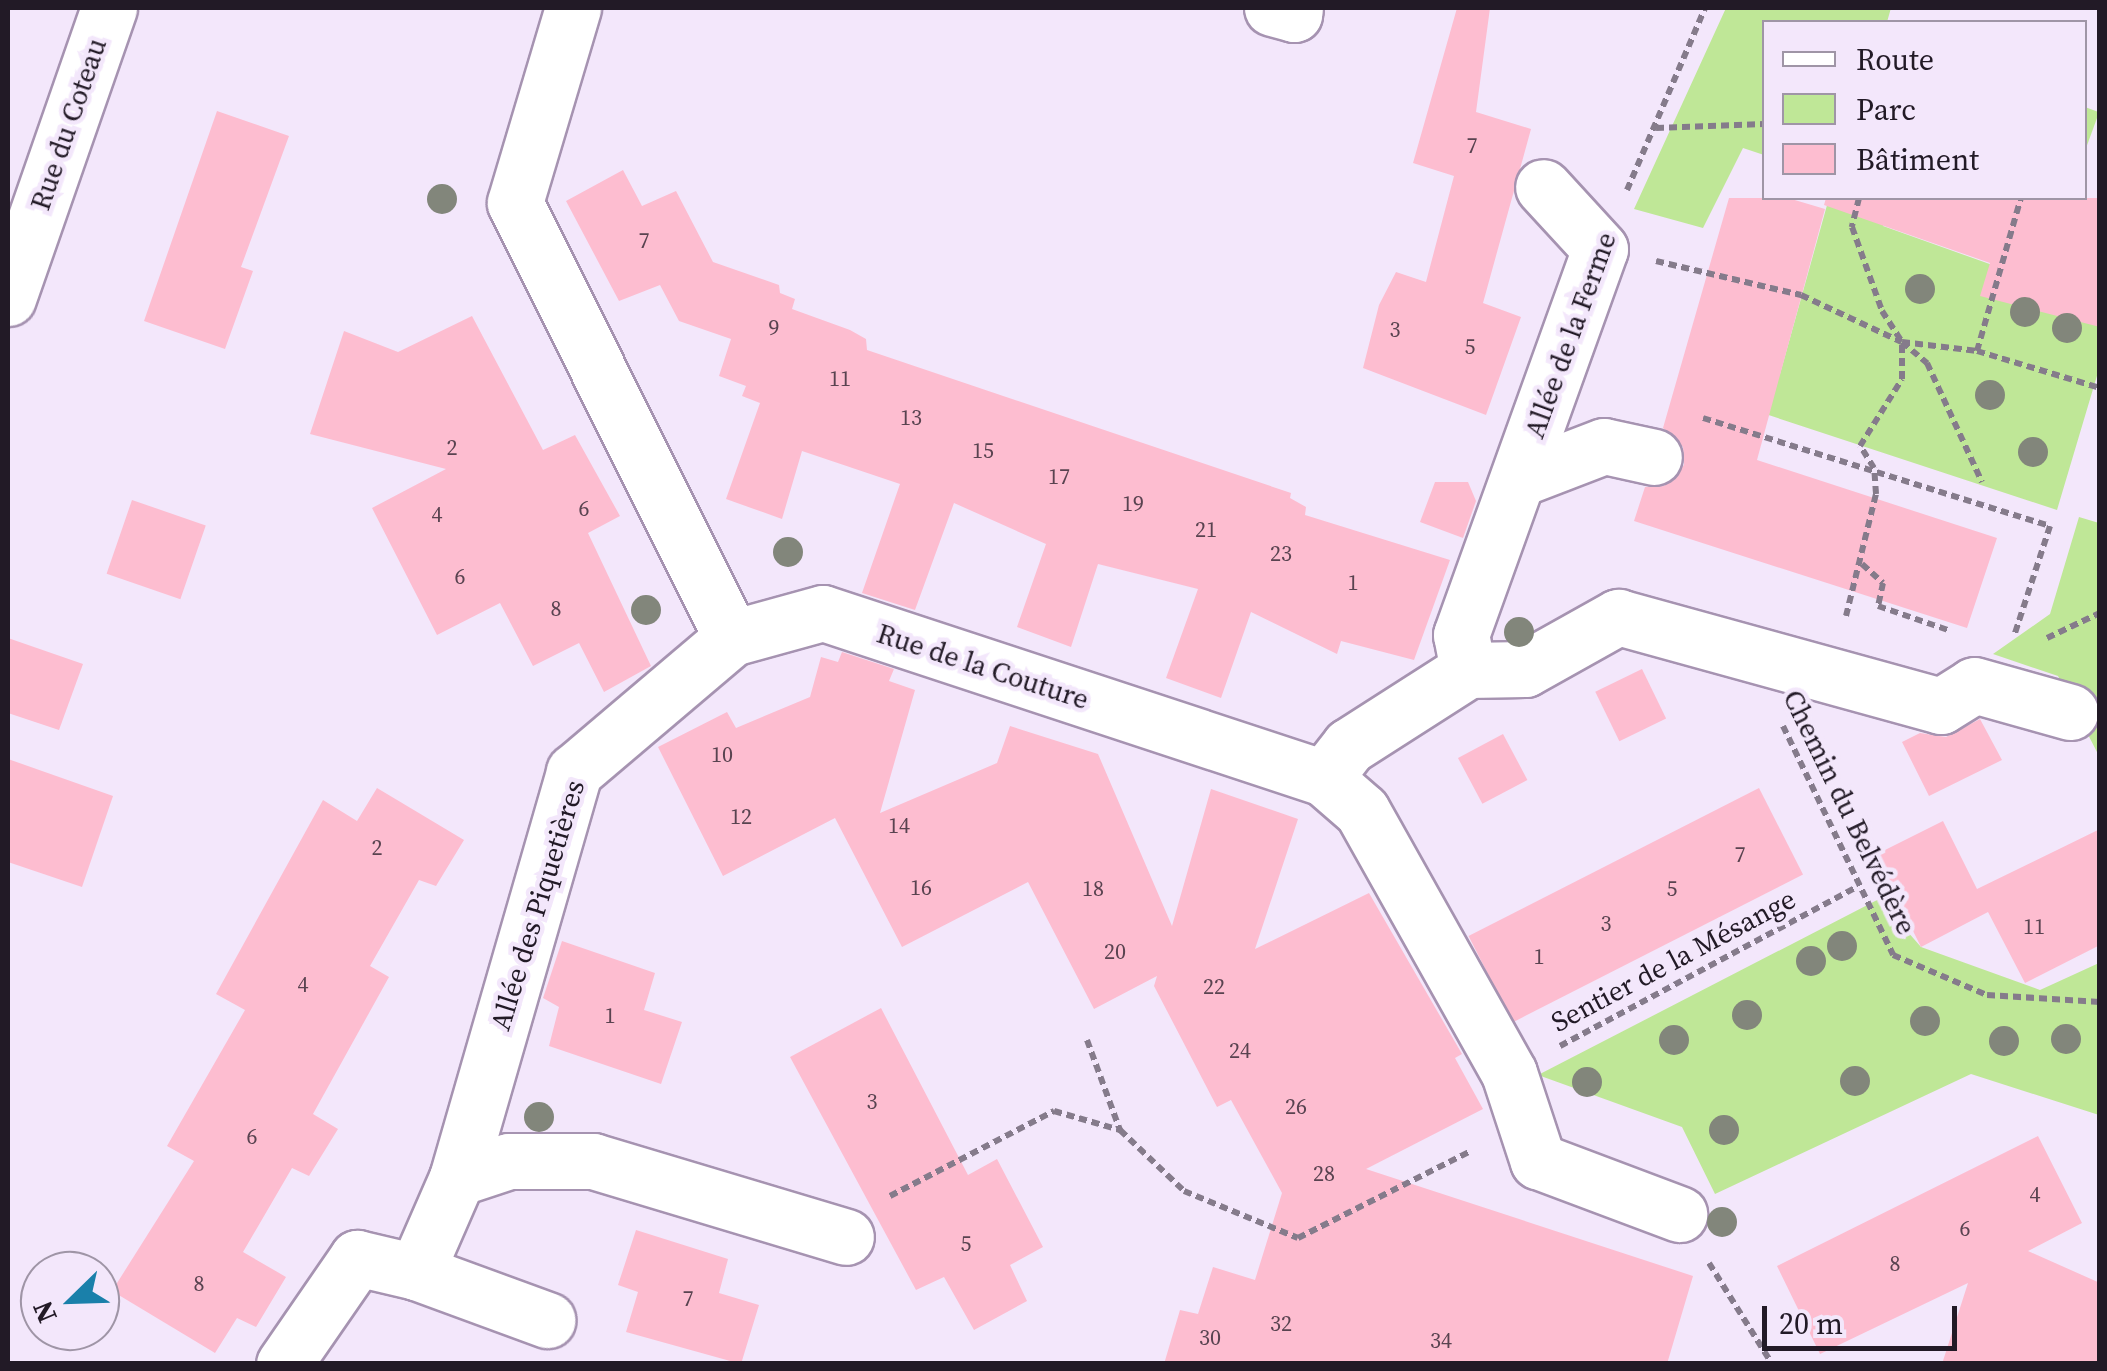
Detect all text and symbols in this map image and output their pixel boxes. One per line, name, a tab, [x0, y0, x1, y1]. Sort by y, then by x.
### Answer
legend	[1762, 20, 2087, 200]
street label: Rue du Coteau	[23, 34, 113, 214]
text: Route	[1856, 39, 1934, 80]
text: Parc	[1856, 89, 1916, 130]
house number: 7	[1467, 133, 1477, 159]
text: Bâtiment	[1856, 139, 1979, 180]
street label: Allée de la Ferme	[1517, 227, 1623, 443]
house number: 7	[639, 228, 649, 254]
house number: 9	[769, 315, 779, 341]
house number: 3	[1390, 317, 1400, 343]
house number: 5	[1465, 334, 1475, 360]
house number: 11	[829, 366, 851, 392]
house number: 13	[900, 405, 922, 431]
house number: 2	[447, 435, 457, 461]
house number: 15	[972, 438, 994, 464]
house number: 17	[1048, 464, 1070, 490]
house number: 19	[1122, 491, 1144, 517]
house number: 6	[579, 496, 589, 522]
house number: 4	[432, 502, 442, 528]
house number: 21	[1195, 517, 1217, 543]
house number: 23	[1270, 541, 1292, 567]
house number: 6	[455, 564, 465, 590]
house number: 1	[1348, 570, 1358, 596]
house number: 8	[551, 596, 561, 622]
street label: Rue de la Couture	[873, 616, 1093, 716]
street label: Chemin du Belvédère	[1776, 684, 1924, 940]
house number: 10	[711, 742, 733, 768]
street label: Allée des Piquetières	[483, 776, 591, 1034]
house number: 12	[730, 804, 752, 830]
house number: 14	[888, 813, 910, 839]
house number: 2	[372, 835, 382, 861]
house number: 7	[1735, 842, 1745, 868]
house number: 16	[910, 875, 932, 901]
house number: 18	[1082, 876, 1104, 902]
house number: 5	[1667, 876, 1677, 902]
street label: Sentier de la Mésange	[1545, 881, 1801, 1039]
house number: 3	[1601, 911, 1611, 937]
house number: 11	[2023, 914, 2045, 940]
house number: 20	[1104, 939, 1126, 965]
house number: 1	[1534, 944, 1544, 970]
house number: 4	[298, 972, 308, 998]
house number: 22	[1203, 974, 1225, 1000]
house number: 1	[605, 1003, 615, 1029]
house number: 24	[1229, 1038, 1251, 1064]
house number: 3	[867, 1089, 877, 1115]
house number: 26	[1285, 1094, 1307, 1120]
house number: 6	[247, 1124, 257, 1150]
house number: 28	[1313, 1161, 1335, 1187]
house number: 4	[2030, 1182, 2040, 1208]
house number: 6	[1960, 1216, 1970, 1242]
house number: 5	[961, 1231, 971, 1257]
north arrow	[20, 1251, 120, 1351]
house number: 8	[1890, 1251, 1900, 1277]
house number: 8	[194, 1271, 204, 1297]
house number: 7	[683, 1286, 693, 1312]
scale bar	[1767, 1286, 1962, 1348]
text: N	[23, 1295, 66, 1329]
text: 20 m	[1779, 1303, 1843, 1344]
house number: 32	[1270, 1311, 1292, 1337]
house number: 30	[1199, 1325, 1221, 1351]
house number: 34	[1430, 1328, 1452, 1354]

